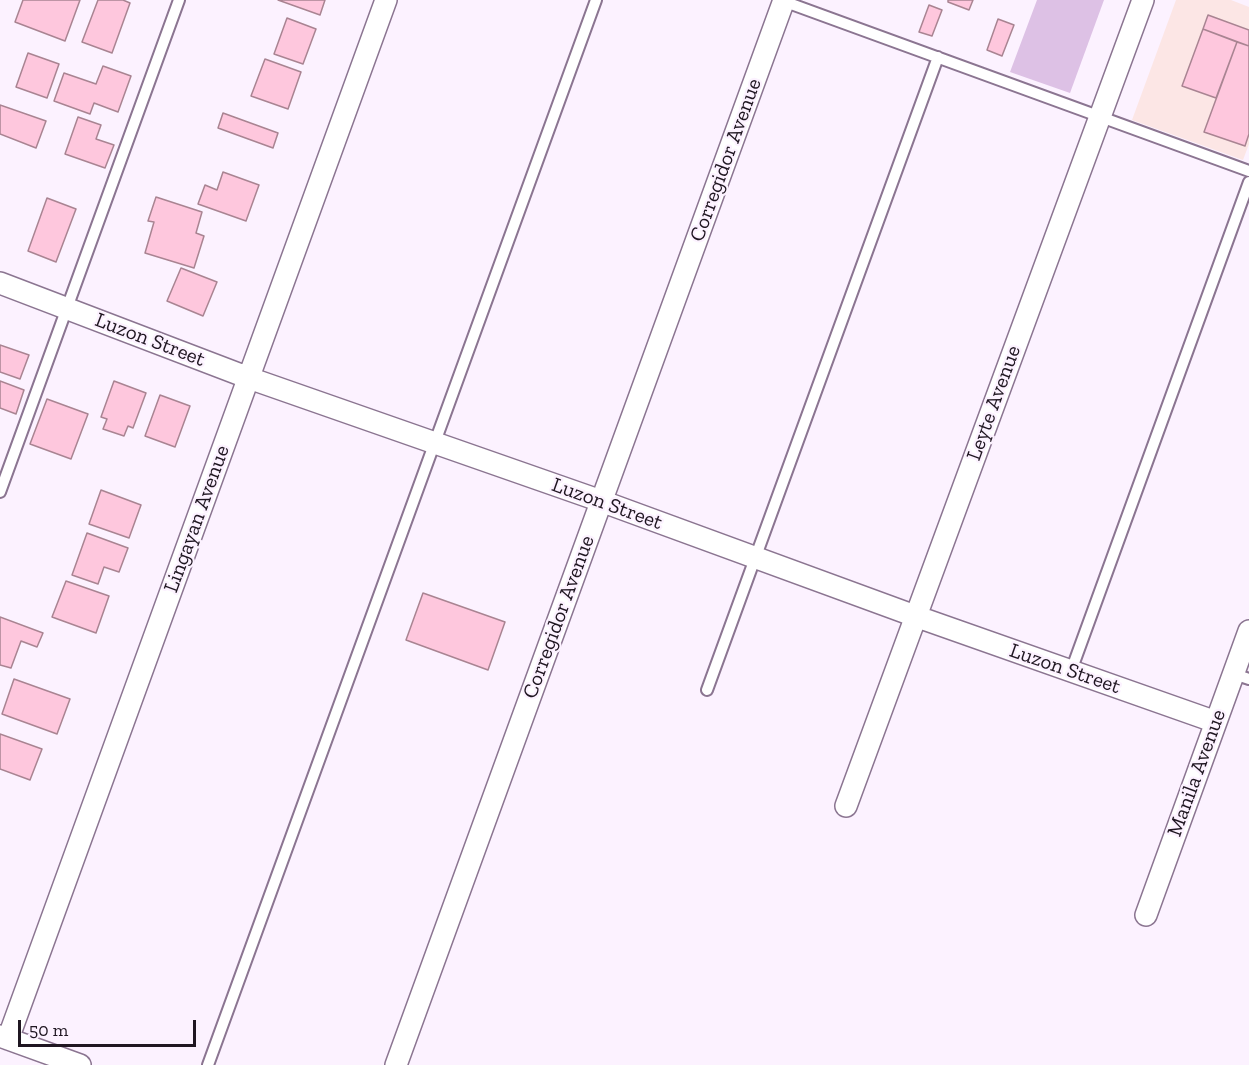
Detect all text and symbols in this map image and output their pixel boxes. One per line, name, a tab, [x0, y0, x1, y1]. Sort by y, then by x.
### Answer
street label: Corregidor Avenue	[685, 75, 767, 245]
street label: Luzon Street	[91, 308, 209, 372]
street label: Leyte Avenue	[962, 342, 1026, 464]
street label: Lingayan Avenue	[159, 442, 235, 596]
street label: Luzon Street	[548, 472, 666, 536]
street label: Corregidor Avenue	[518, 532, 600, 702]
street label: Luzon Street	[1006, 638, 1124, 700]
street label: Manila Avenue	[1162, 706, 1232, 840]
scale bar	[21, 1008, 200, 1046]
text: 50 m	[29, 1019, 68, 1041]

